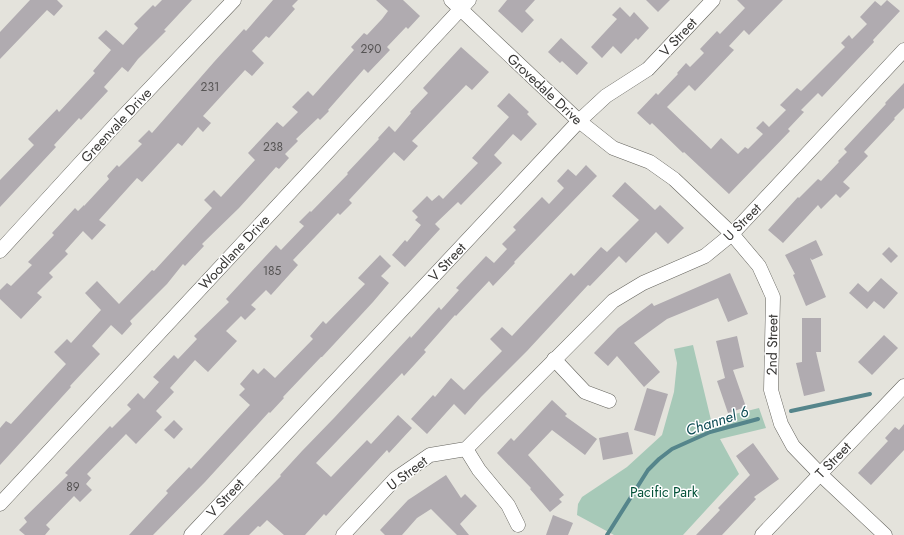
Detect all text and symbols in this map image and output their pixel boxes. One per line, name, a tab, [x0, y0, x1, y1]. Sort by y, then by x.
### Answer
street label: V Street	[655, 13, 702, 61]
house number: 290	[361, 40, 381, 58]
street label: Grovedale Drive	[503, 49, 587, 129]
house number: 231	[201, 78, 219, 96]
street label: Greenvale Drive	[76, 83, 156, 167]
house number: 238	[263, 138, 283, 156]
street label: U Street	[719, 198, 766, 245]
street label: Woodlane Drive	[194, 210, 274, 294]
street label: V Street	[424, 238, 471, 286]
house number: 185	[263, 262, 282, 280]
street label: 2nd Street	[761, 314, 783, 376]
water label: Channel 6	[683, 400, 752, 441]
street label: T Street	[810, 437, 856, 483]
street label: U Street	[382, 451, 432, 495]
street label: V Street	[202, 474, 249, 522]
house number: 89	[66, 478, 80, 496]
park label: Pacific Park	[630, 482, 699, 502]

